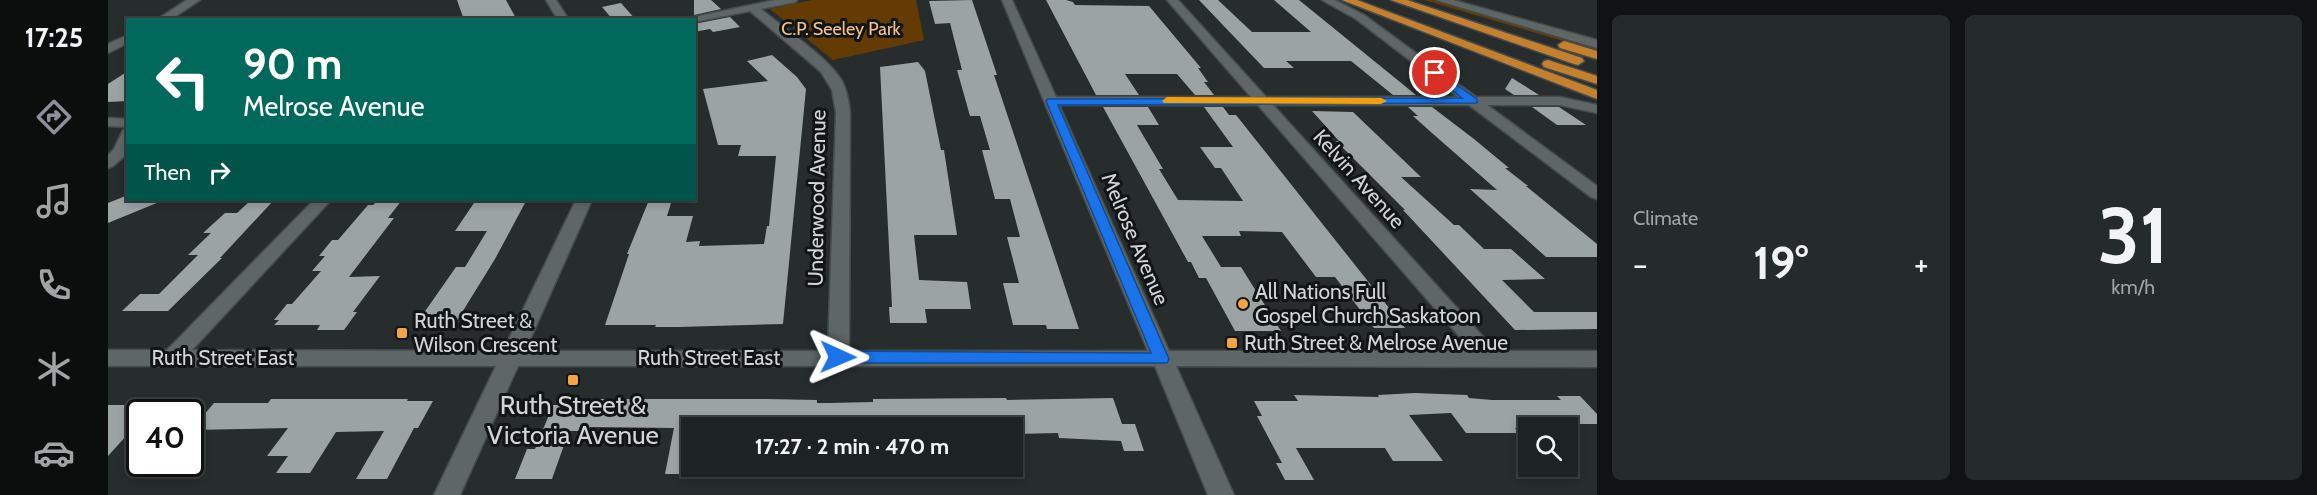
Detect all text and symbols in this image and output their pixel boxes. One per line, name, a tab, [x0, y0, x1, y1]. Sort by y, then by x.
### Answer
park label: C.P. Seeley Park	[781, 18, 902, 40]
text: 17:25	[25, 21, 83, 54]
text: 90 m	[243, 38, 342, 90]
icon: left	[144, 42, 222, 120]
pin	[1409, 47, 1460, 98]
icon: arrive	[1418, 56, 1451, 89]
text: Melrose Avenue	[243, 90, 425, 123]
icon: directions	[33, 96, 75, 138]
street label: Underwood Avenue	[802, 109, 831, 287]
street label: Kelvin Avenue	[1308, 124, 1411, 233]
icon: right	[203, 156, 236, 189]
text: Then	[144, 159, 191, 186]
street label: Melrose Avenue	[1096, 169, 1175, 309]
icon: music	[33, 180, 75, 222]
text: 31	[2098, 188, 2169, 283]
text: Climate	[1633, 206, 1698, 230]
text: 19°	[1753, 236, 1808, 290]
text: −	[1633, 244, 1648, 284]
text: +	[1914, 244, 1929, 284]
icon: phone	[33, 264, 75, 306]
text: km/h	[2111, 275, 2155, 299]
place label: All Nations Full Gospel Church Saskatoon	[1255, 279, 1481, 328]
marker: All Nations Full Gospel Church Saskatoon	[1236, 297, 1250, 311]
place label: Ruth Street & Wilson Crescent	[414, 308, 557, 357]
position arrow	[806, 325, 870, 389]
marker: Ruth Street & Wilson Crescent	[395, 326, 409, 340]
place label: Ruth Street & Melrose Avenue	[1244, 330, 1508, 355]
marker: Ruth Street & Melrose Avenue	[1225, 336, 1239, 350]
street label: Ruth Street East	[152, 345, 294, 370]
street label: Ruth Street East	[638, 345, 780, 370]
icon: climate	[33, 348, 75, 390]
marker: Ruth Street & Victoria Avenue	[566, 373, 580, 387]
place label: Ruth Street & Victoria Avenue	[487, 389, 659, 451]
speed limit sign: 40	[126, 399, 204, 477]
map controls	[1518, 417, 1578, 477]
button: search	[1518, 417, 1578, 477]
icon: car	[33, 432, 75, 474]
text: 17:27 · 2 min · 470 m	[755, 433, 949, 460]

